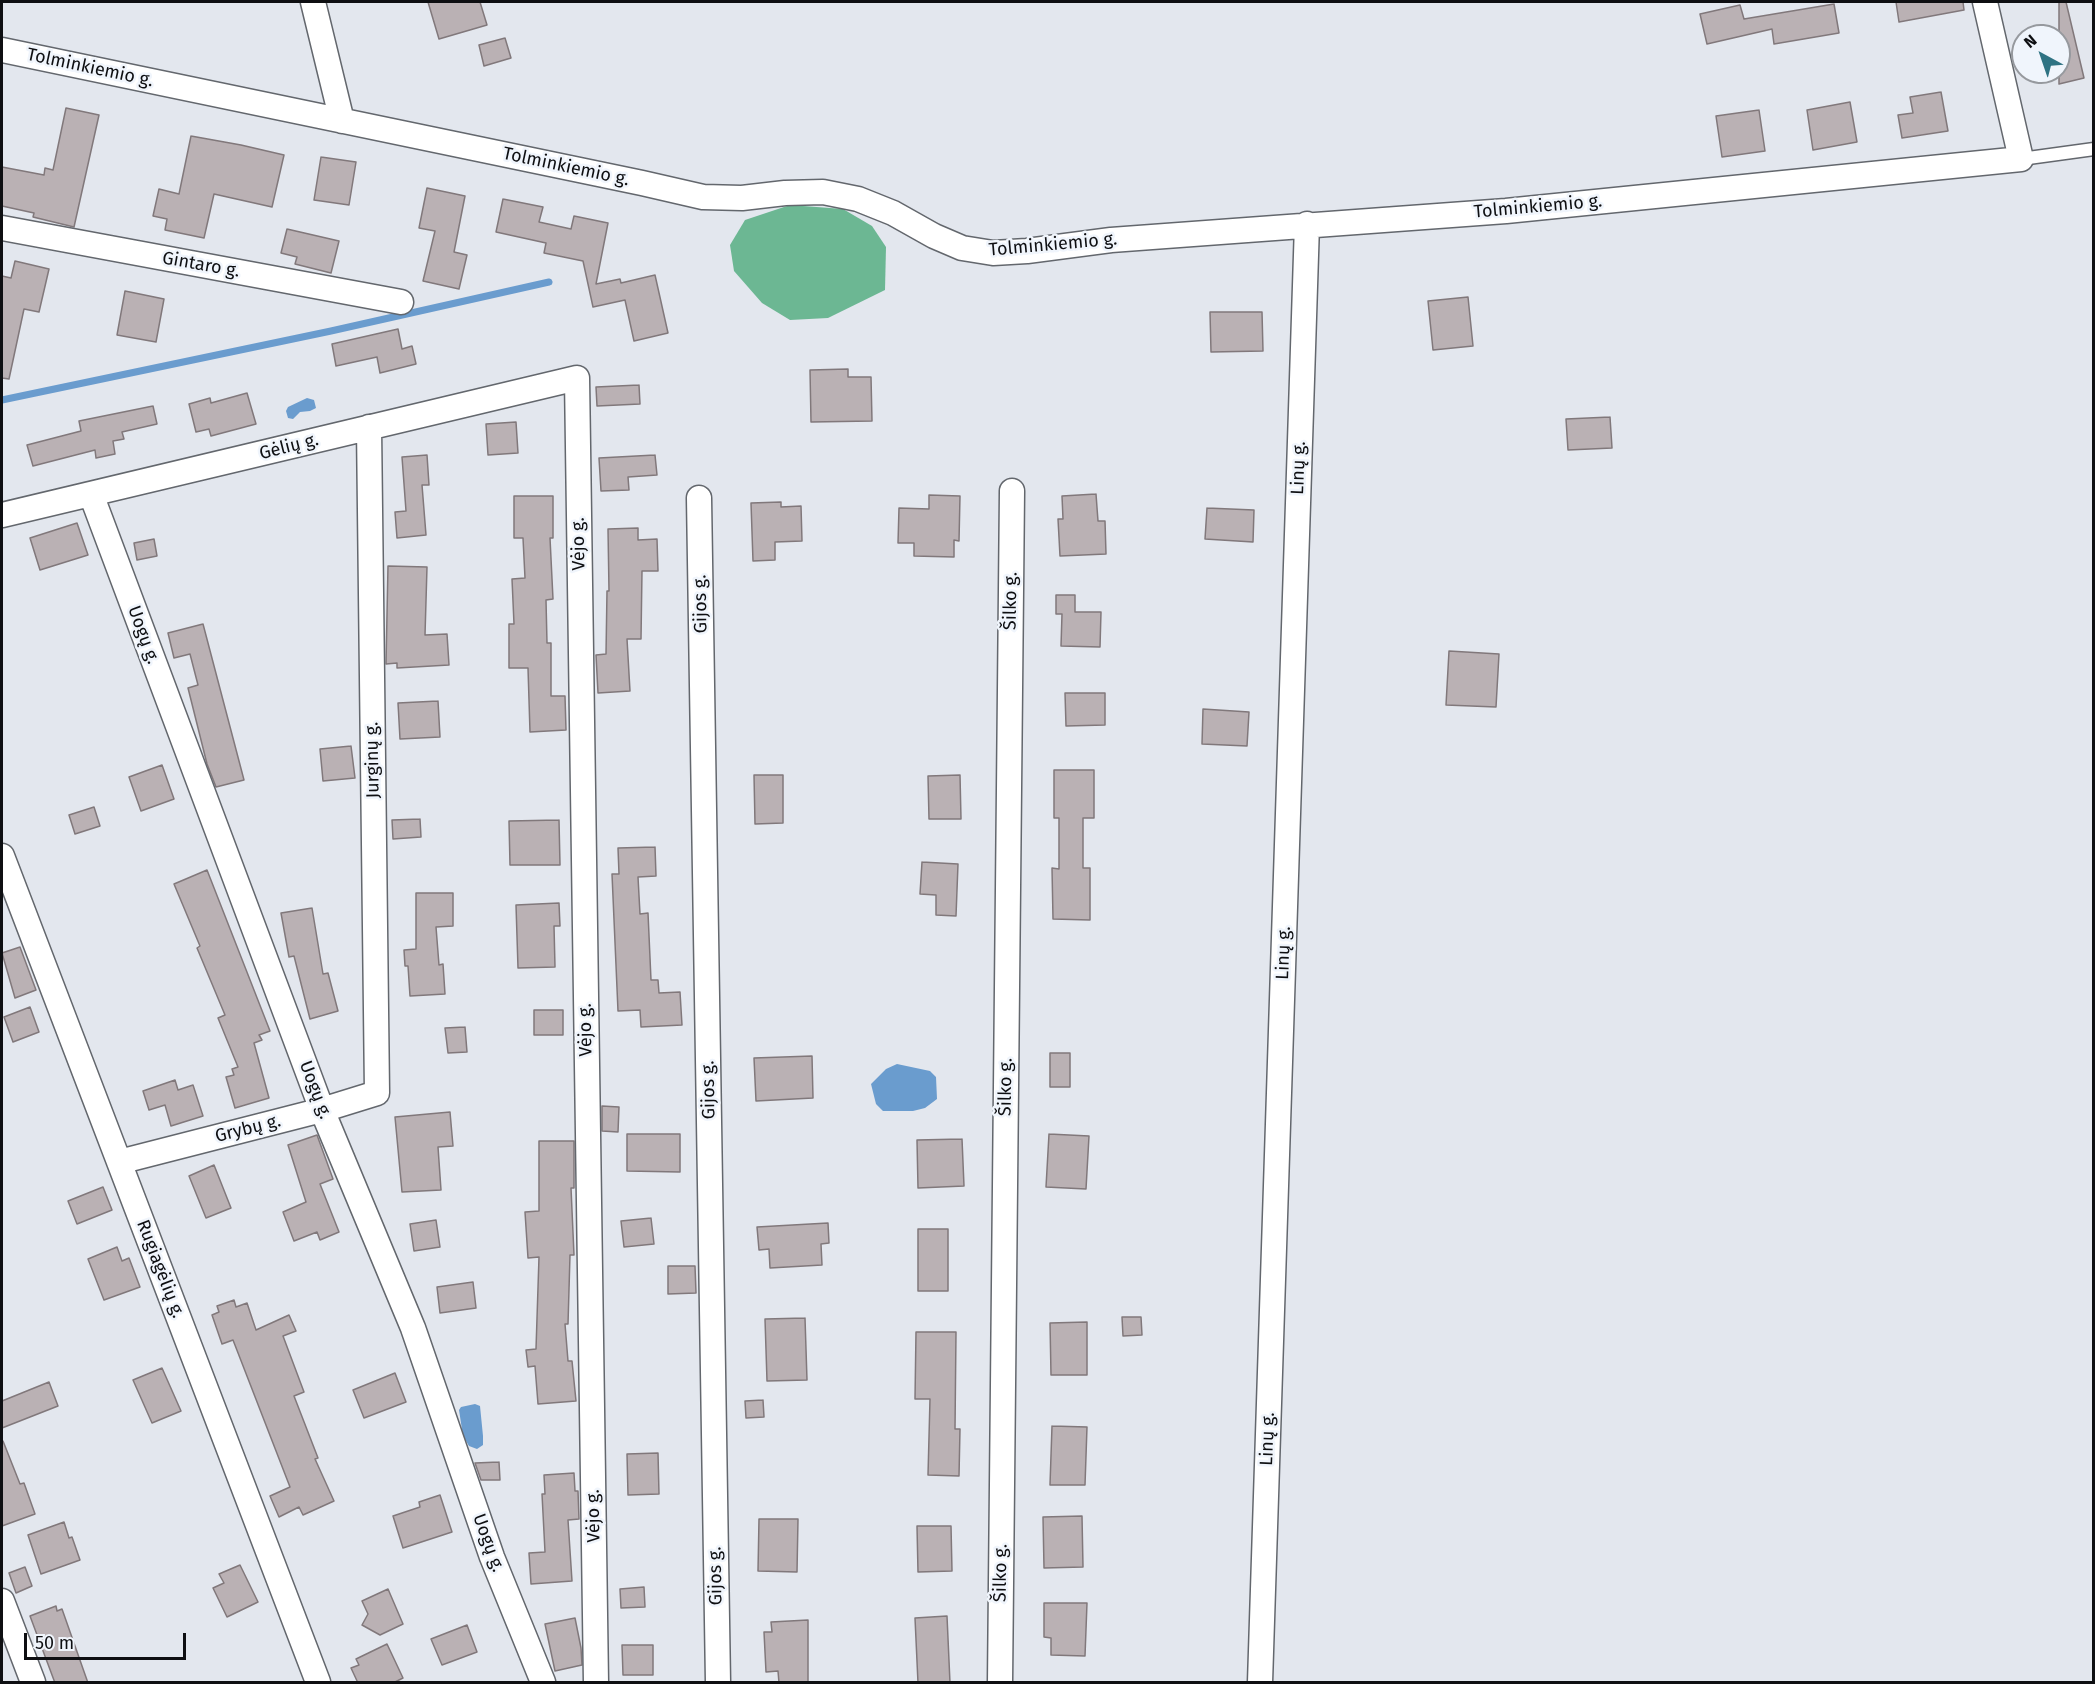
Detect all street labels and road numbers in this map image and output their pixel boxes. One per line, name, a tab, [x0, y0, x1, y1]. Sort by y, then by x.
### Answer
street label: Tolminkiemio g.	[25, 44, 155, 92]
street label: Tolminkiemio g.	[501, 143, 631, 191]
street label: Tolminkiemio g.	[1473, 191, 1603, 223]
street label: Tolminkiemio g.	[988, 229, 1118, 261]
street label: Gintaro g.	[160, 248, 242, 282]
street label: Gėlių g.	[257, 429, 321, 465]
street label: Linų g.	[1287, 441, 1311, 495]
street label: Vėjo g.	[568, 517, 590, 571]
street label: Šilko g.	[1000, 572, 1022, 630]
street label: Gijos g.	[690, 574, 712, 634]
street label: Uogų g.	[122, 603, 164, 667]
street label: Jurginų g.	[362, 722, 384, 798]
street label: Linų g.	[1272, 926, 1296, 980]
street label: Vėjo g.	[575, 1003, 597, 1057]
street label: Uogų g.	[294, 1058, 336, 1122]
street label: Šilko g.	[995, 1058, 1017, 1116]
street label: Gijos g.	[698, 1060, 720, 1120]
street label: Grybų g.	[213, 1110, 283, 1148]
street label: Rugiagėlių g.	[131, 1217, 189, 1321]
street label: Linų g.	[1256, 1412, 1280, 1466]
street label: Vėjo g.	[583, 1489, 605, 1543]
street label: Uogų g.	[467, 1511, 509, 1575]
street label: Šilko g.	[990, 1544, 1012, 1602]
street label: Gijos g.	[705, 1546, 727, 1606]

